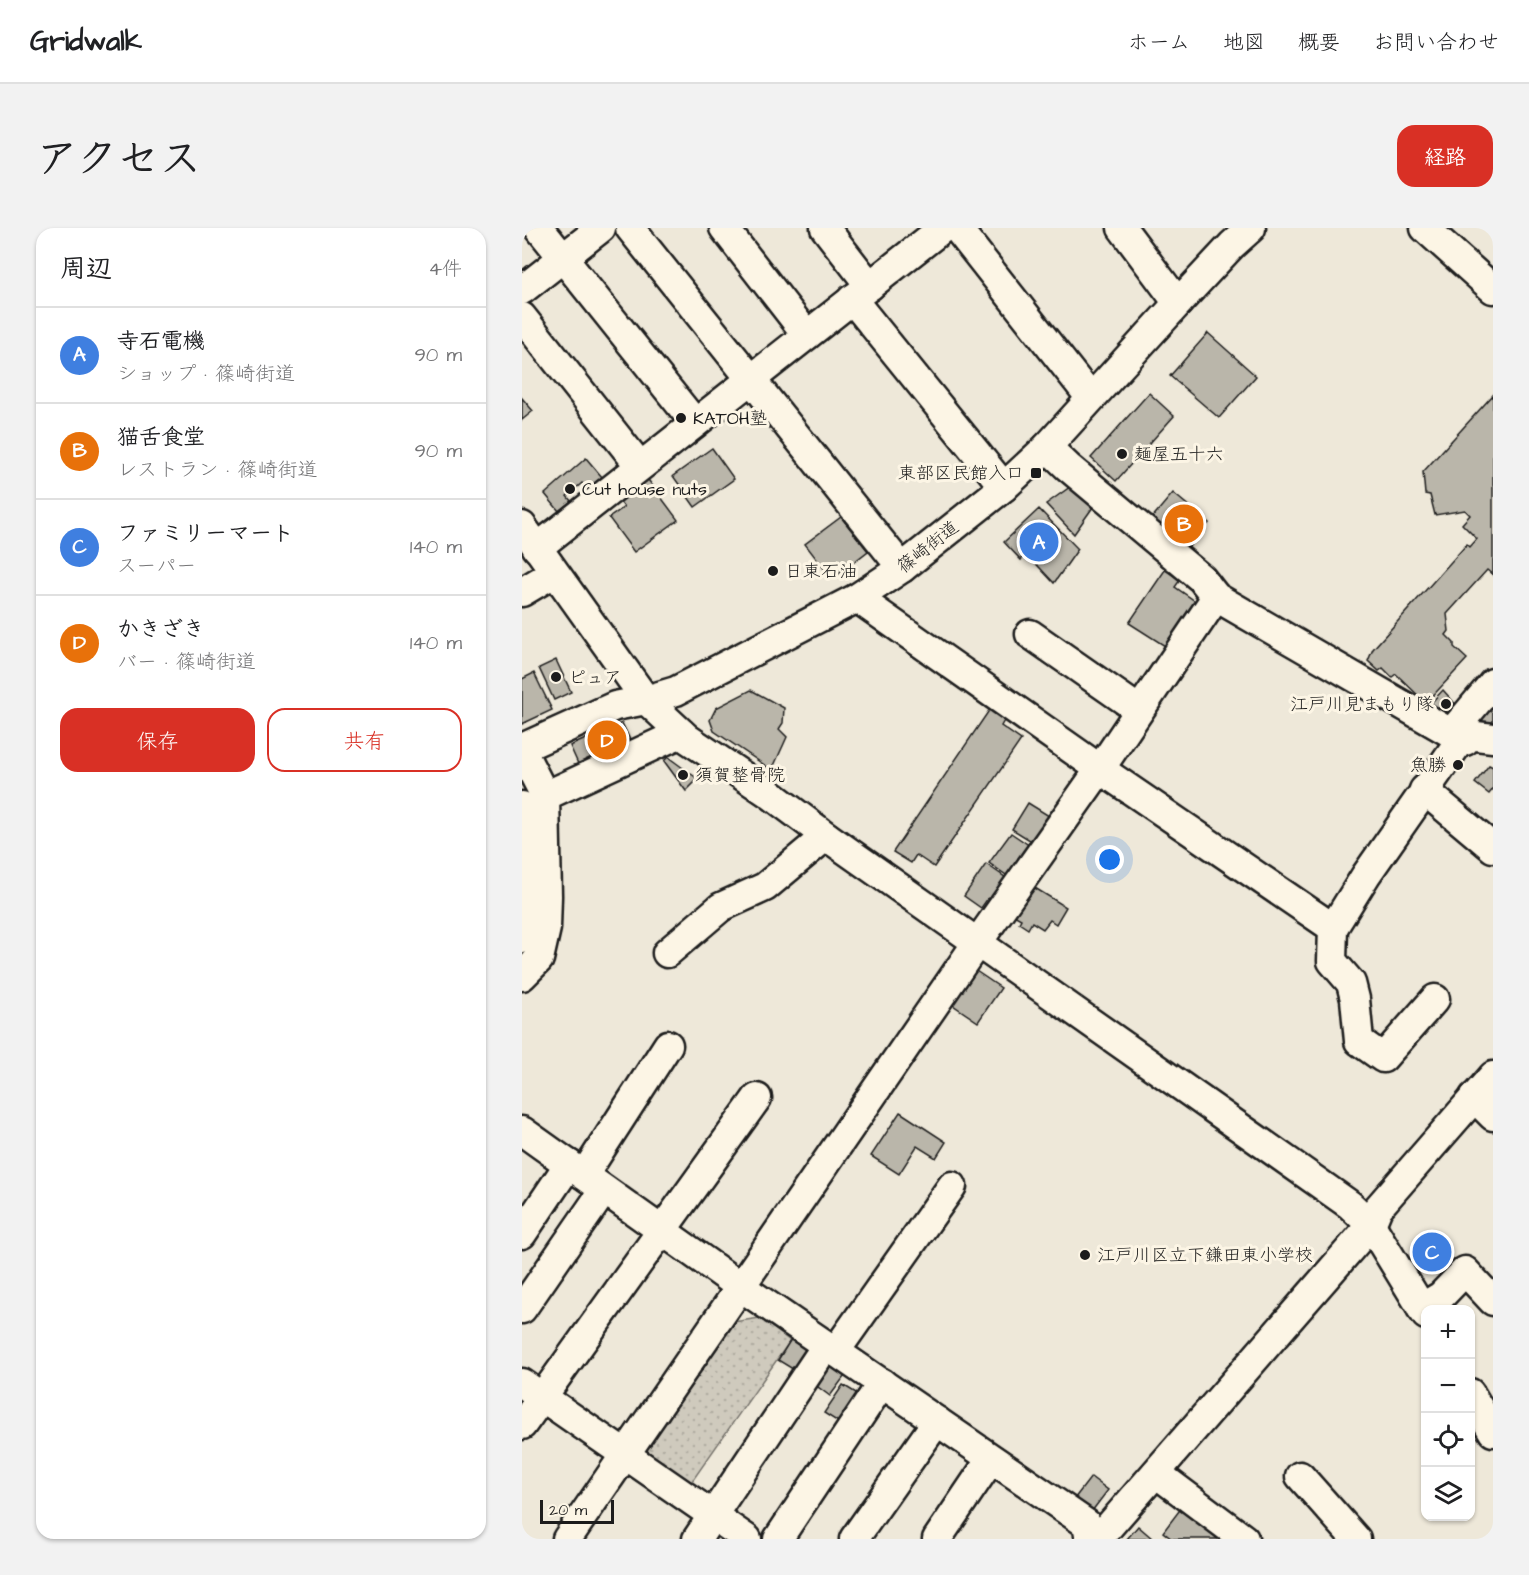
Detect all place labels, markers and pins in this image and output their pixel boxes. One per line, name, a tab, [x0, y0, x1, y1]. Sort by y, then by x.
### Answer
place label: KATOH塾	[693, 406, 768, 431]
marker: KATOH塾	[674, 411, 688, 425]
place label: 麺屋五十六	[1134, 442, 1224, 467]
marker: 麺屋五十六	[1115, 447, 1129, 461]
place label: 東部区民館入口	[898, 461, 1024, 486]
marker: 東部区民館入口	[1029, 466, 1043, 480]
place label: Cut house nuts	[582, 477, 707, 502]
marker: Cut house nuts	[563, 482, 577, 496]
pin: B	[1164, 502, 1204, 546]
pin: A	[1020, 520, 1058, 564]
place label: 日東石油	[785, 559, 857, 584]
marker: 日東石油	[766, 564, 780, 578]
place label: ピュア	[568, 665, 622, 690]
marker: ピュア	[549, 670, 563, 684]
place label: 江戸川見まもり隊	[1290, 692, 1434, 717]
marker: 江戸川見まもり隊	[1439, 697, 1453, 711]
pin: D	[588, 718, 626, 762]
place label: 魚勝	[1410, 753, 1446, 778]
marker: 魚勝	[1451, 758, 1465, 772]
place label: 須賀整骨院	[695, 763, 785, 788]
marker: 須賀整骨院	[676, 768, 690, 782]
pin: C	[1412, 1230, 1452, 1274]
place label: 江戸川区立下鎌田東小学校	[1097, 1243, 1313, 1268]
marker: 江戸川区立下鎌田東小学校	[1078, 1248, 1092, 1262]

